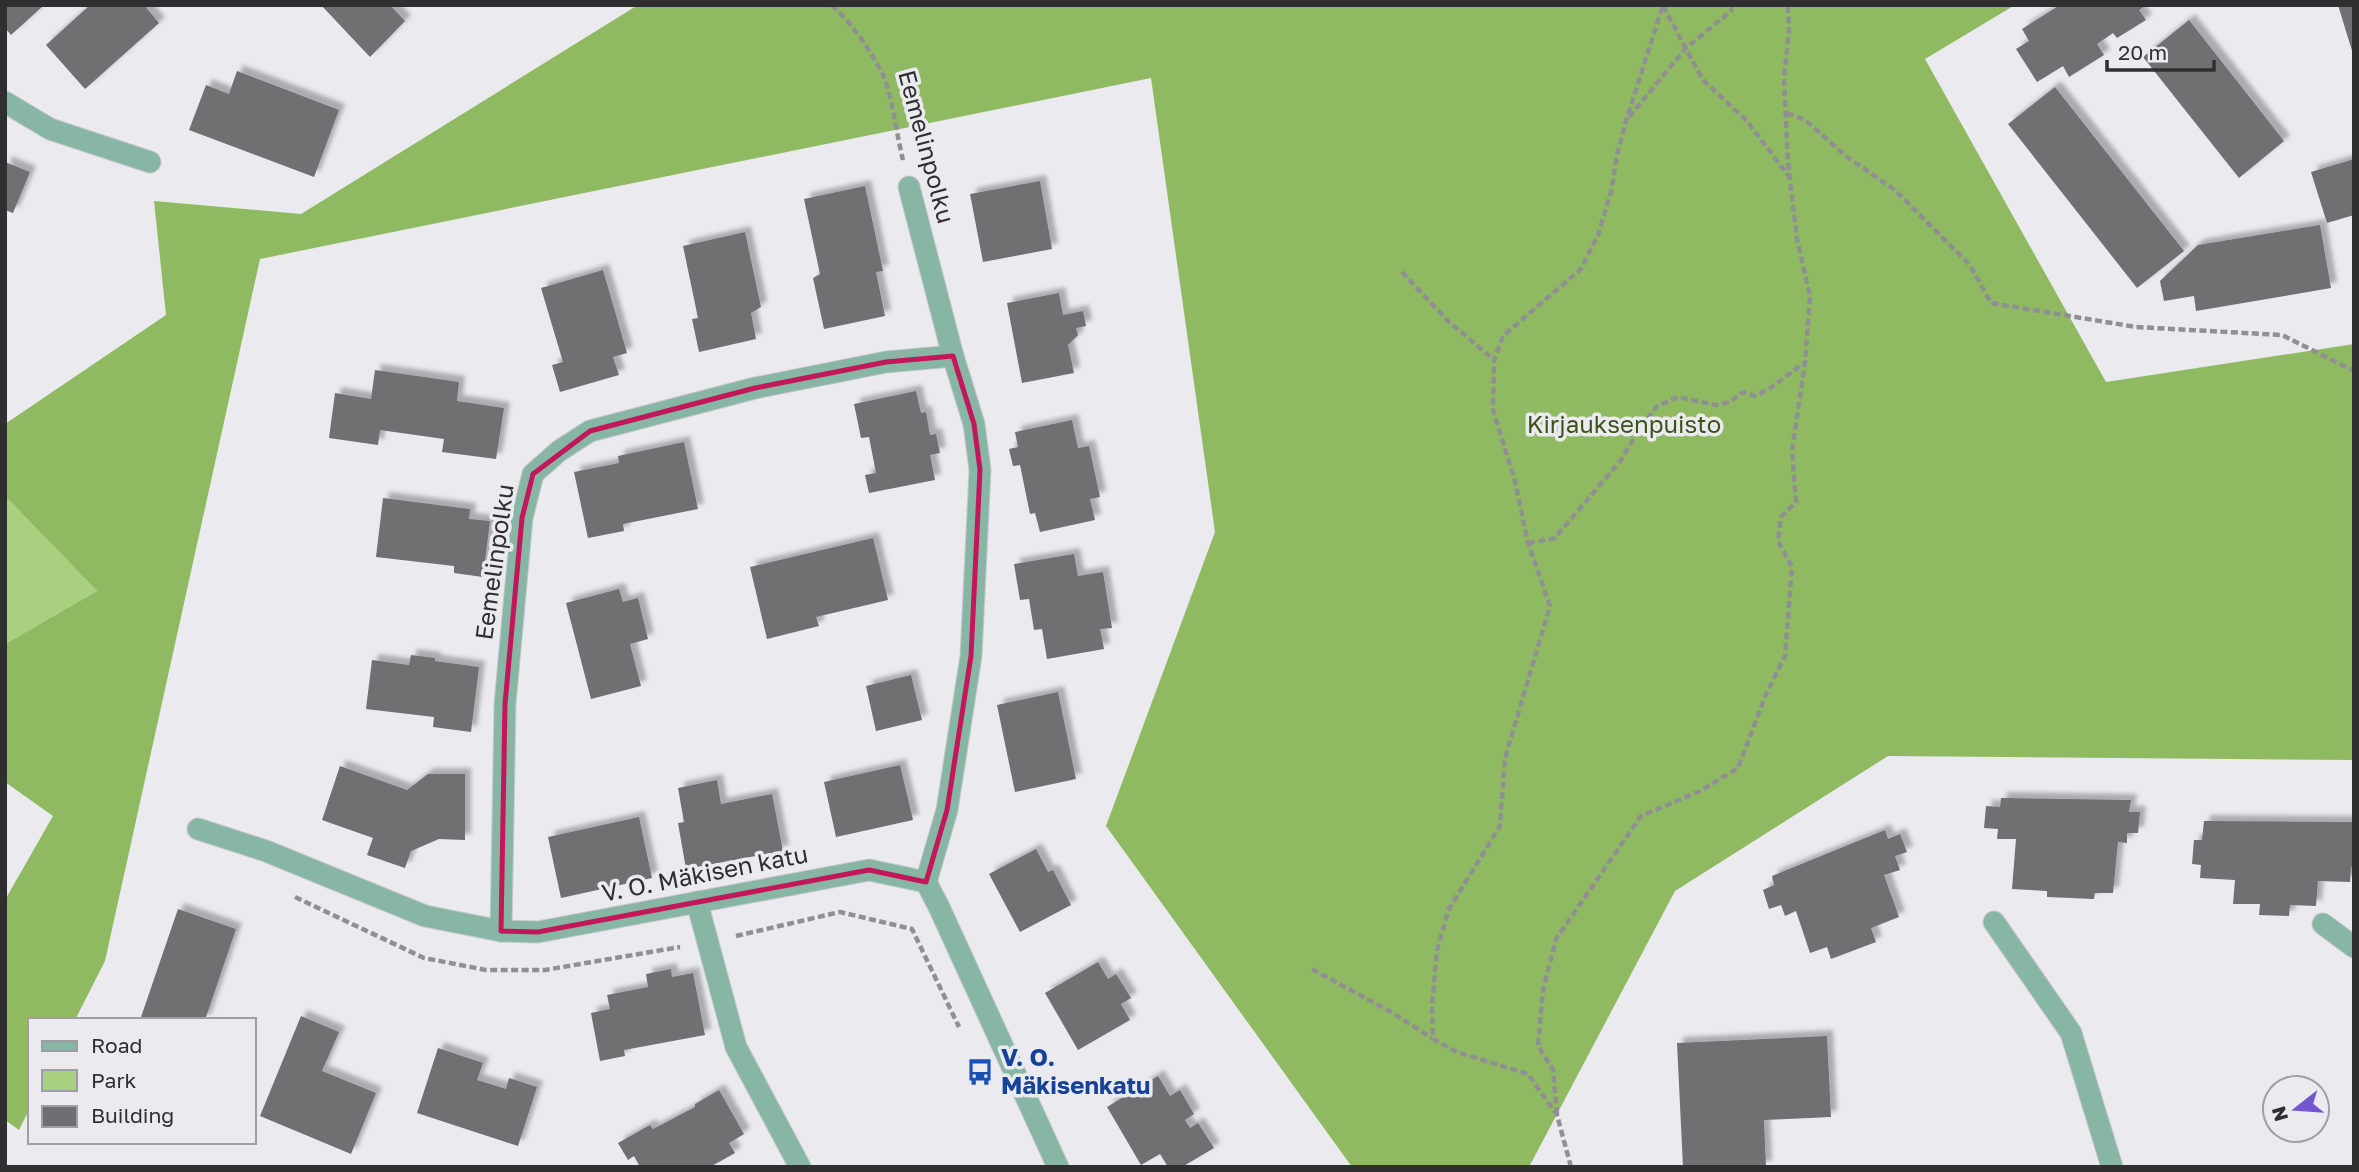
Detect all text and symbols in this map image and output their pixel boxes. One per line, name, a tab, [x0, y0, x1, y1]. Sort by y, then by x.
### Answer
scale bar	[2107, 28, 2214, 72]
text: 20 m	[2118, 39, 2167, 65]
street label: Eemelinpolku	[893, 67, 962, 226]
park label: Kirjauksenpuisto	[1527, 409, 1721, 438]
street label: Eemelinpolku	[468, 482, 519, 642]
street label: V. O. Mäkisen katu	[599, 838, 810, 907]
legend	[28, 1018, 256, 1144]
text: Road	[91, 1032, 142, 1058]
place label: V. O. Mäkisenkatu	[1001, 1042, 1150, 1099]
bus stop icon: V. O. Mäkisenkatu	[965, 1057, 995, 1087]
text: Park	[91, 1067, 137, 1093]
north arrow	[2261, 1074, 2331, 1144]
text: Building	[91, 1102, 174, 1128]
text: N	[2266, 1104, 2292, 1124]

